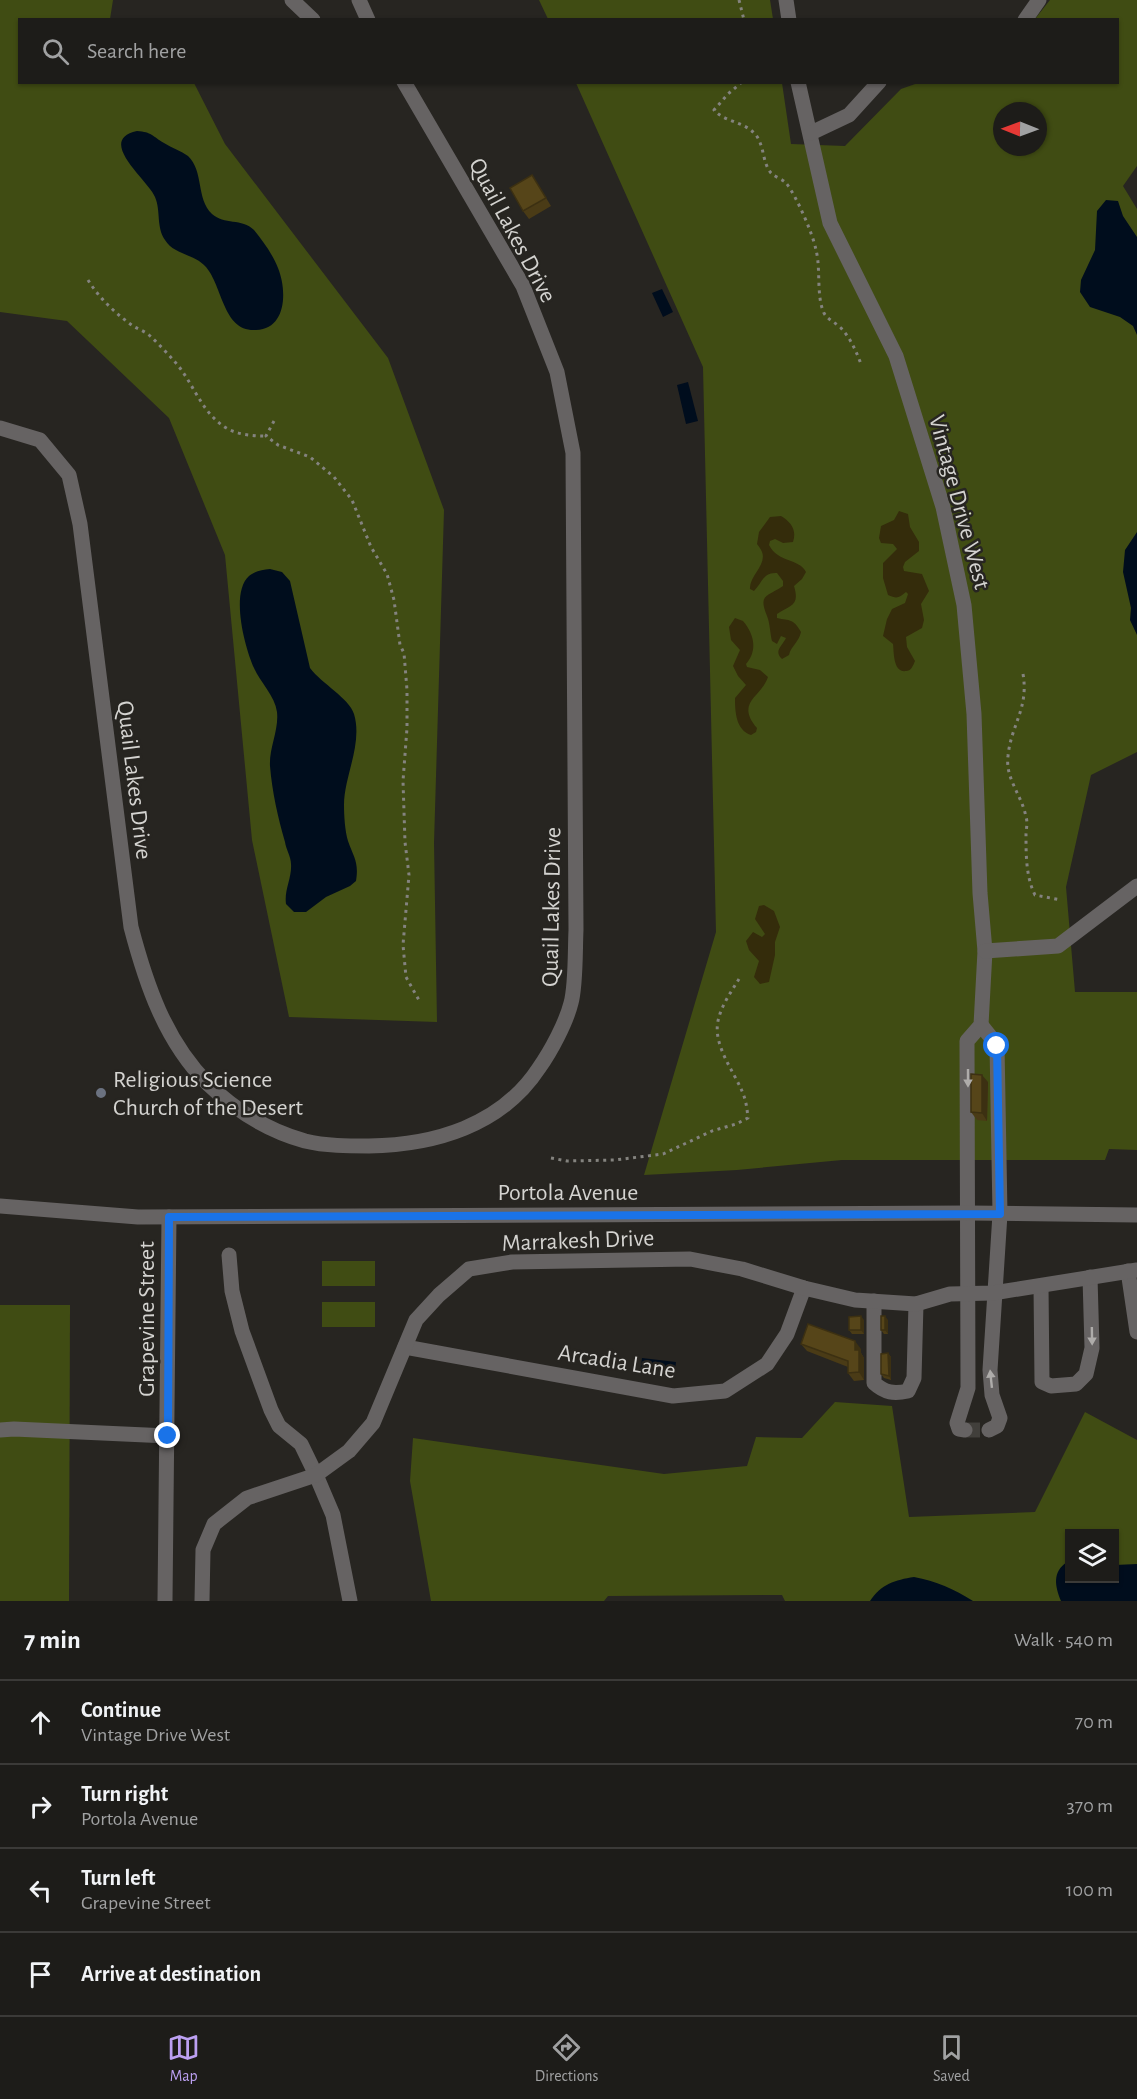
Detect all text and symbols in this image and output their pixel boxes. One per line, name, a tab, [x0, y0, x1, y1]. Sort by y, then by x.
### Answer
search box	[18, 18, 1119, 84]
icon: search	[39, 35, 72, 68]
text: Search here	[87, 40, 186, 62]
north arrow	[993, 102, 1047, 156]
street label: Quail Lakes Drive	[464, 154, 560, 307]
street label: Vintage Drive West	[924, 413, 994, 592]
street label: Quail Lakes Drive	[112, 699, 156, 861]
street label: Quail Lakes Drive	[539, 827, 565, 987]
route start	[983, 1032, 1009, 1058]
place label: Religious Science Church of the Desert	[113, 1068, 303, 1120]
one-way arrow	[963, 1069, 973, 1088]
marker: Religious Science Church of the Desert	[94, 1086, 108, 1100]
street label: Portola Avenue	[498, 1181, 638, 1205]
street label: Marrakesh Drive	[501, 1226, 655, 1256]
street label: Grapevine Street	[135, 1241, 159, 1397]
one-way arrow	[1087, 1326, 1097, 1345]
street label: Arcadia Lane	[556, 1341, 677, 1383]
one-way arrow	[986, 1369, 996, 1388]
route end	[154, 1422, 180, 1448]
map controls	[1065, 1529, 1119, 1583]
button: layers	[1065, 1529, 1119, 1583]
text: 7 min	[24, 1627, 81, 1653]
text: Walk · 540 m	[1014, 1630, 1113, 1650]
text: Continue	[81, 1699, 161, 1721]
icon: ahead	[24, 1706, 57, 1739]
text: 70 m	[1075, 1712, 1113, 1732]
text: Vintage Drive West	[81, 1725, 230, 1745]
text: Turn right	[81, 1783, 168, 1805]
icon: right	[24, 1790, 57, 1823]
text: 370 m	[1067, 1796, 1113, 1816]
text: Portola Avenue	[81, 1809, 198, 1829]
text: Turn left	[81, 1867, 155, 1889]
icon: left	[24, 1874, 57, 1907]
text: 100 m	[1066, 1880, 1113, 1900]
text: Grapevine Street	[81, 1893, 211, 1913]
icon: arrive	[24, 1958, 57, 1991]
text: Arrive at destination	[81, 1963, 261, 1985]
tab: Map	[167, 2031, 200, 2086]
tab: Directions	[535, 2031, 599, 2086]
tab: Saved	[933, 2031, 970, 2086]

